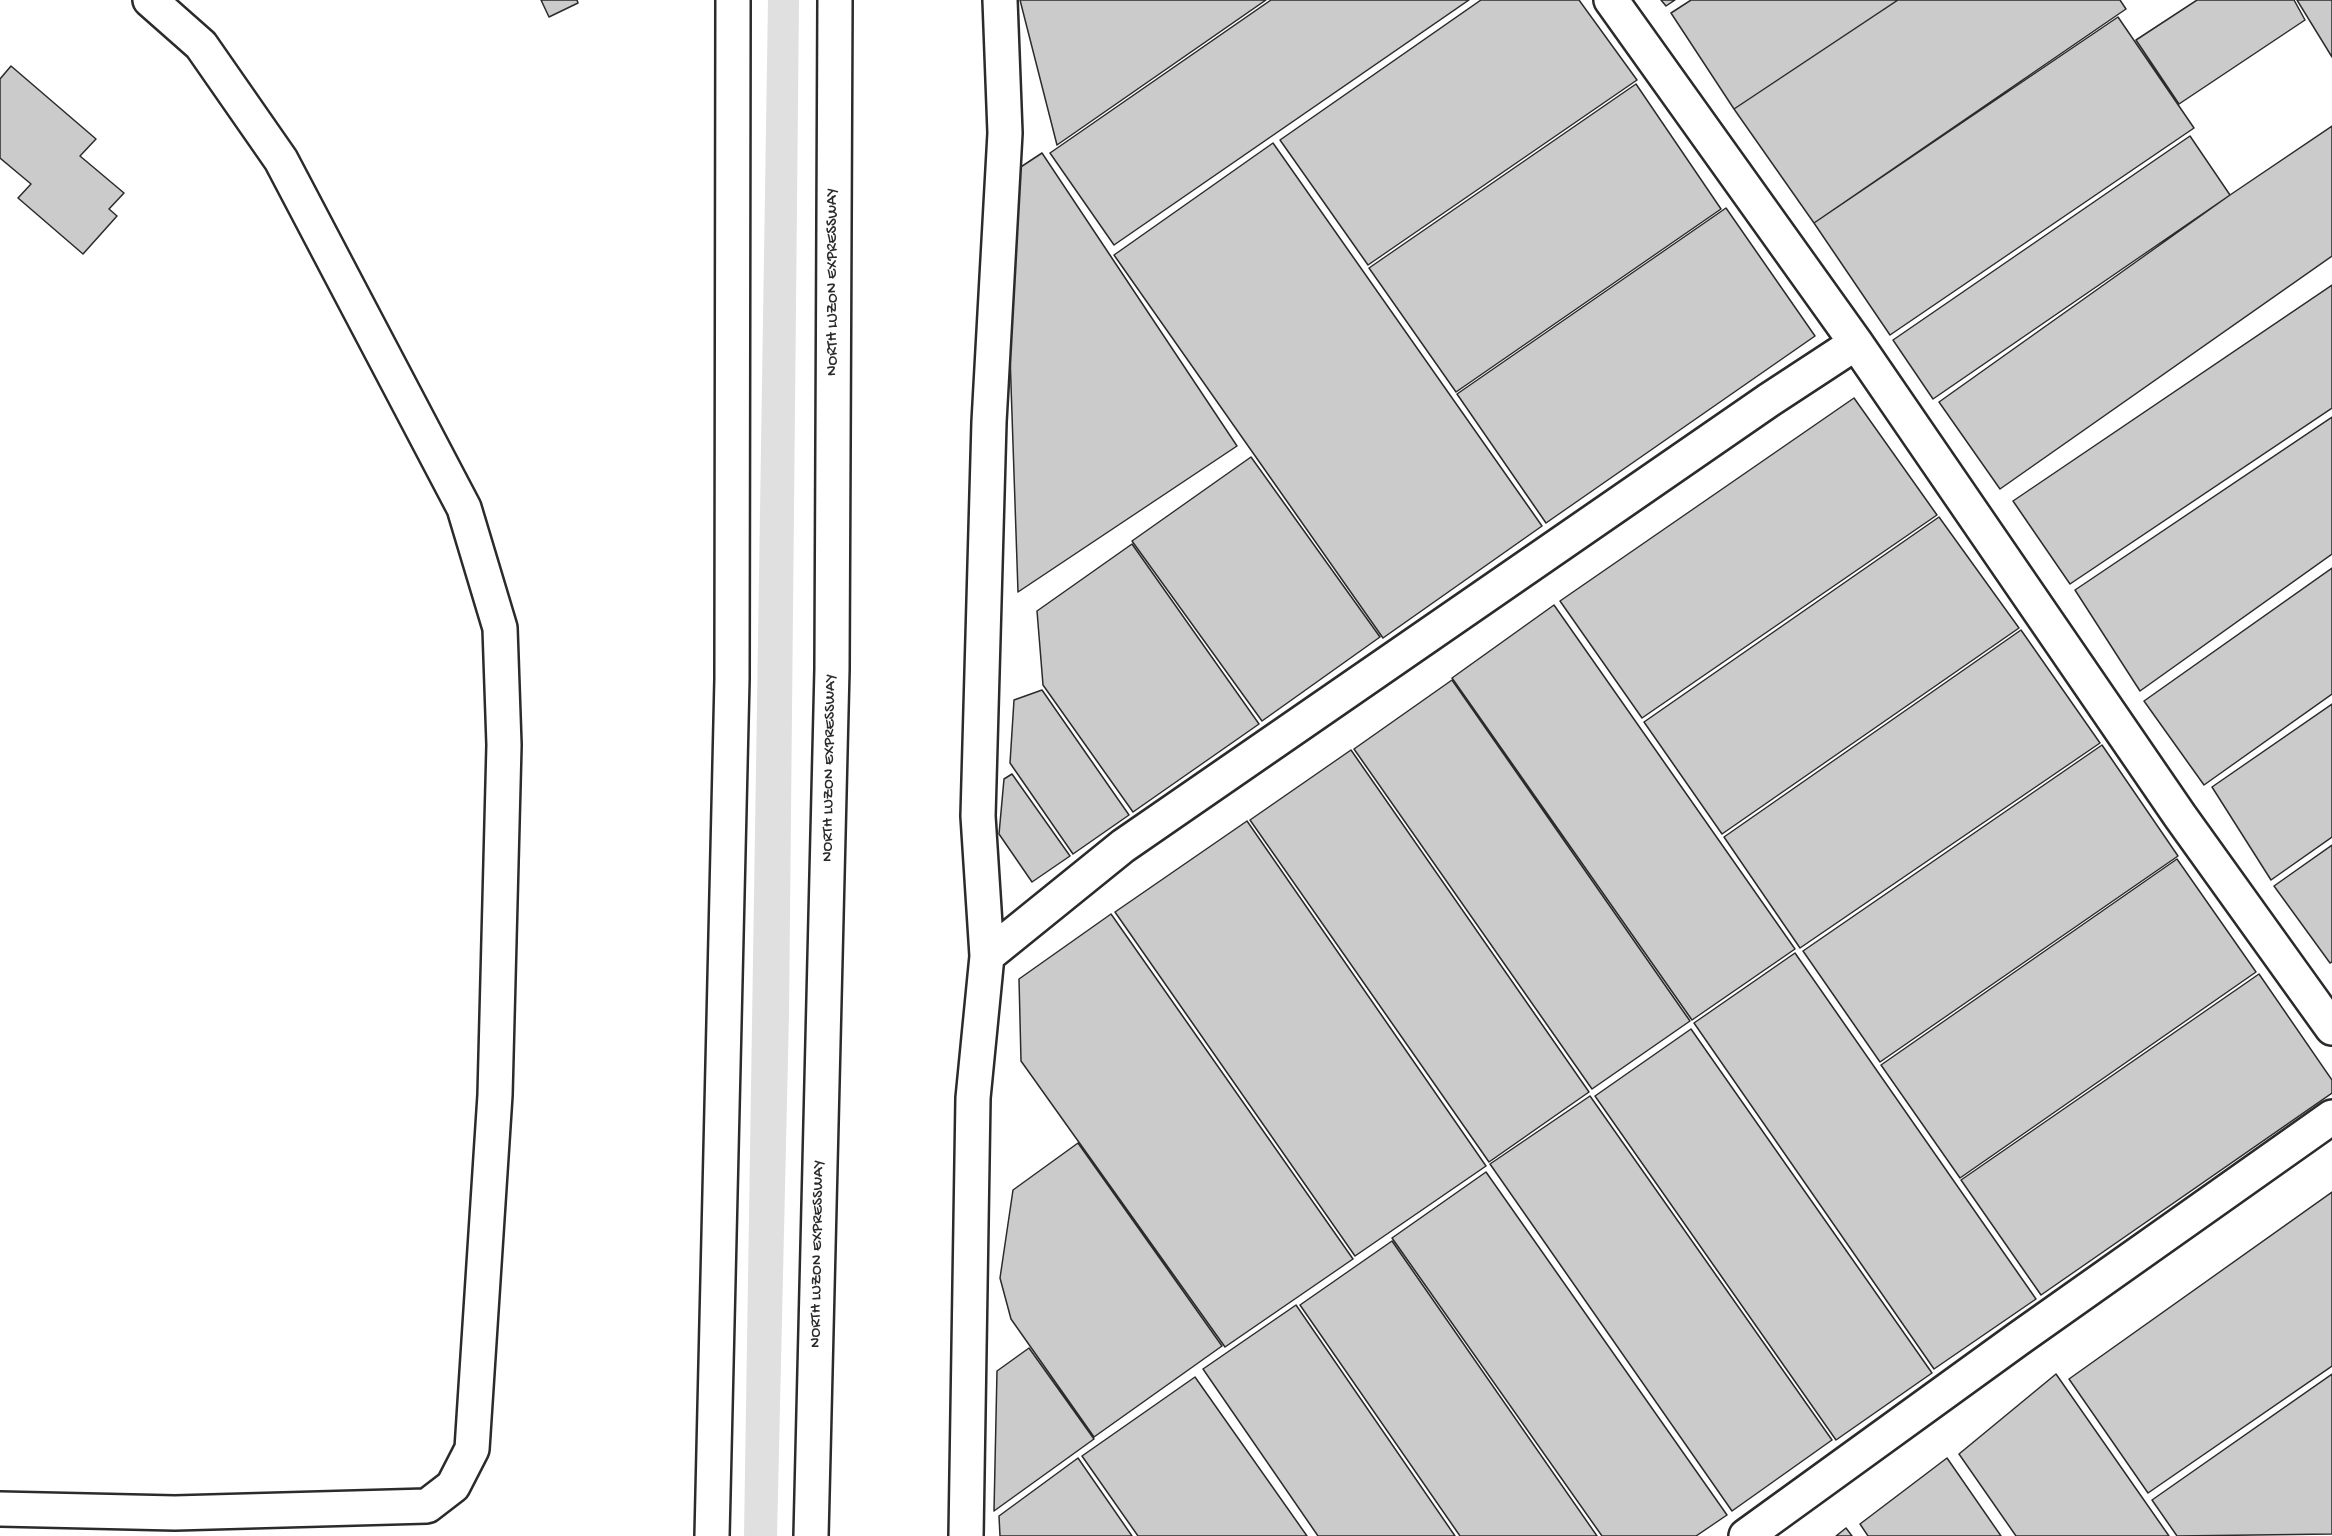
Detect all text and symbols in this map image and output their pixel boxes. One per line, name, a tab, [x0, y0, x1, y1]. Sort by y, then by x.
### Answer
street label: NORTH LUZON EXPRESSWAY	[824, 188, 844, 376]
street label: NORTH LUZON EXPRESSWAY	[819, 674, 841, 862]
street label: NORTH LUZON EXPRESSWAY	[807, 1160, 829, 1348]

